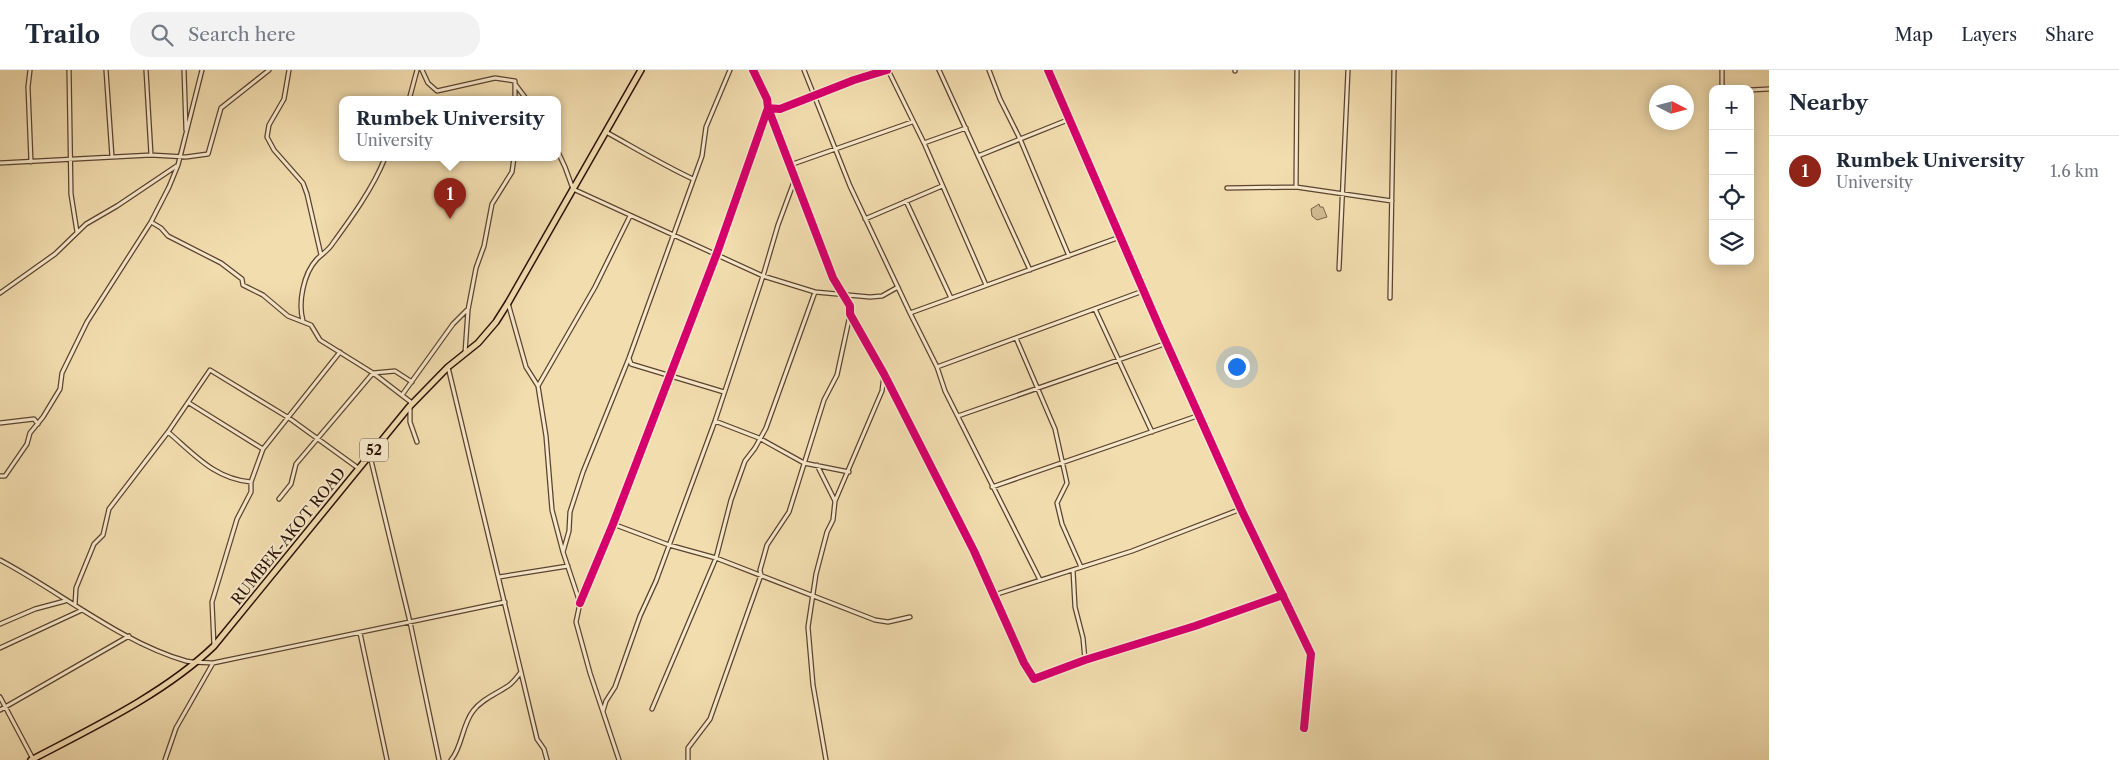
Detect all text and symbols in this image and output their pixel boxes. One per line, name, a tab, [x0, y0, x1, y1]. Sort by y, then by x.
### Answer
search box	[130, 12, 480, 57]
text: Trailo	[25, 20, 100, 49]
icon: search	[148, 21, 176, 49]
text: Search here	[188, 23, 296, 46]
text: Map	[1895, 24, 1933, 46]
text: Layers	[1961, 24, 2017, 46]
text: Share	[2045, 24, 2094, 46]
north arrow	[1649, 85, 1694, 130]
map controls	[1709, 85, 1754, 265]
button: +	[1709, 85, 1754, 130]
text: Nearby	[1789, 90, 1868, 115]
popup	[339, 96, 561, 161]
text: Rumbek University	[356, 107, 544, 130]
text: University	[356, 130, 433, 150]
button: −	[1709, 130, 1754, 175]
text: Rumbek University	[1836, 149, 2024, 172]
text: 1	[1801, 161, 1809, 181]
text: 1.6 km	[2050, 161, 2099, 181]
text: University	[1836, 172, 1913, 192]
button: locate	[1709, 175, 1754, 220]
pin: 1	[434, 178, 466, 219]
button: layers	[1709, 220, 1754, 265]
your location	[1224, 354, 1250, 380]
road number: 52	[360, 438, 388, 462]
street label: RUMBEK-AKOT ROAD	[227, 463, 349, 609]

